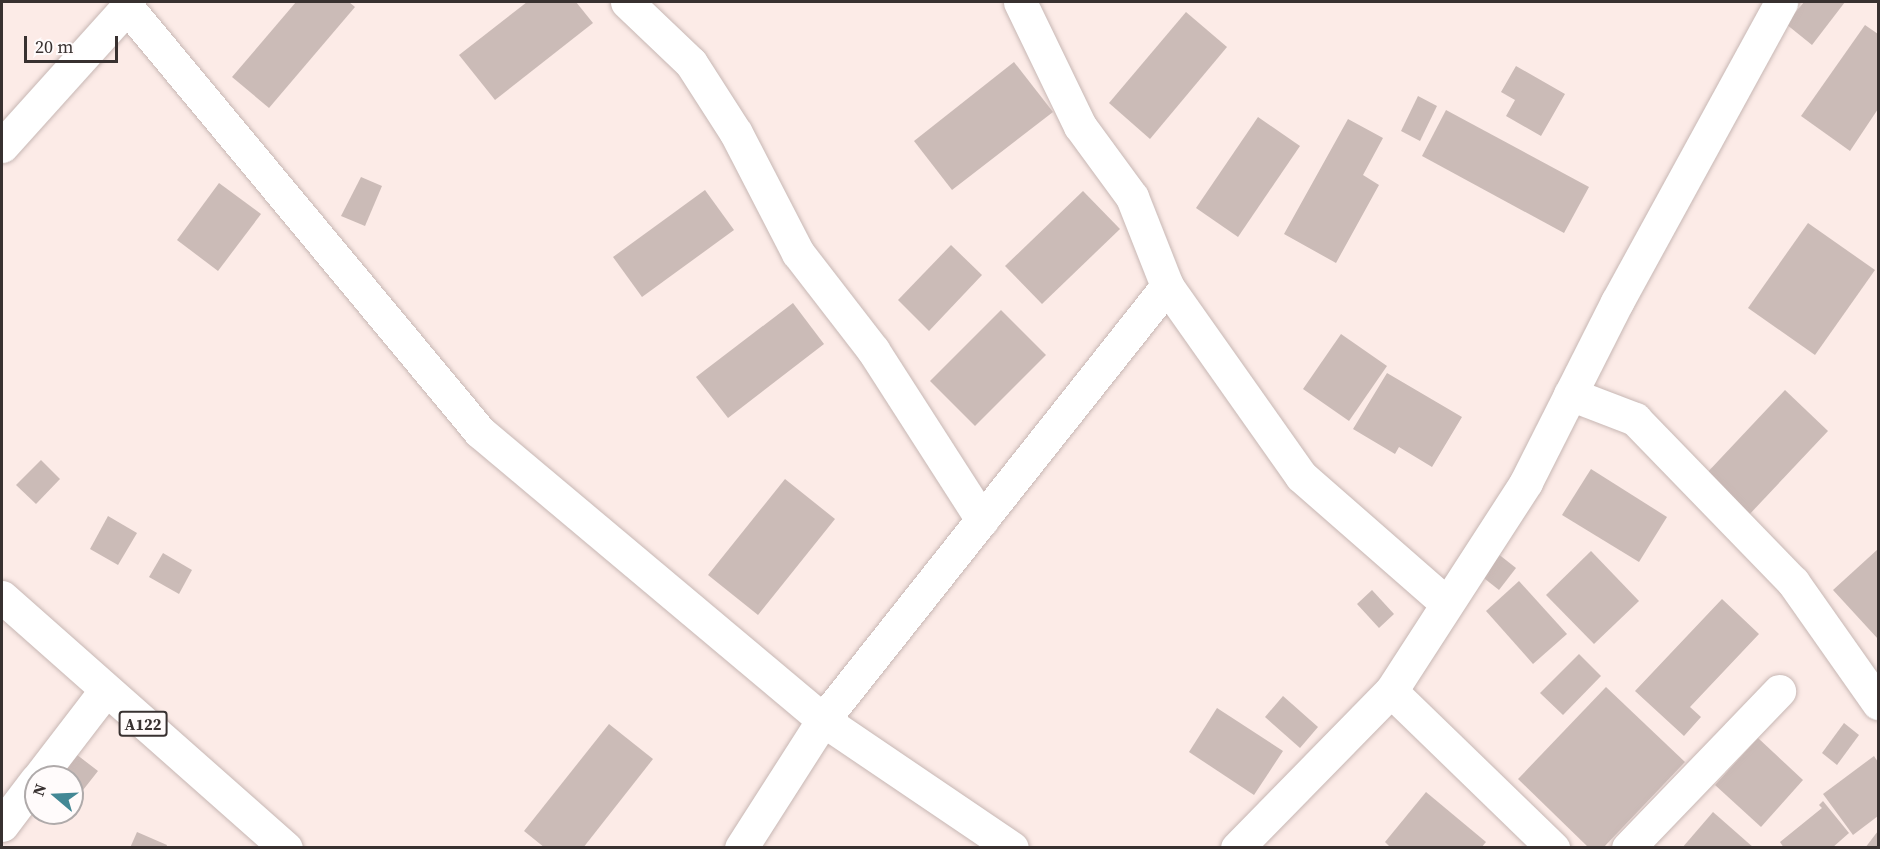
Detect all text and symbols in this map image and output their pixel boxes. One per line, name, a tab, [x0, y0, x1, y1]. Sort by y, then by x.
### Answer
scale bar	[27, 24, 122, 62]
text: 20 m	[35, 34, 73, 59]
road number: A122	[118, 711, 168, 737]
north arrow	[24, 765, 84, 825]
text: N	[27, 781, 51, 799]

